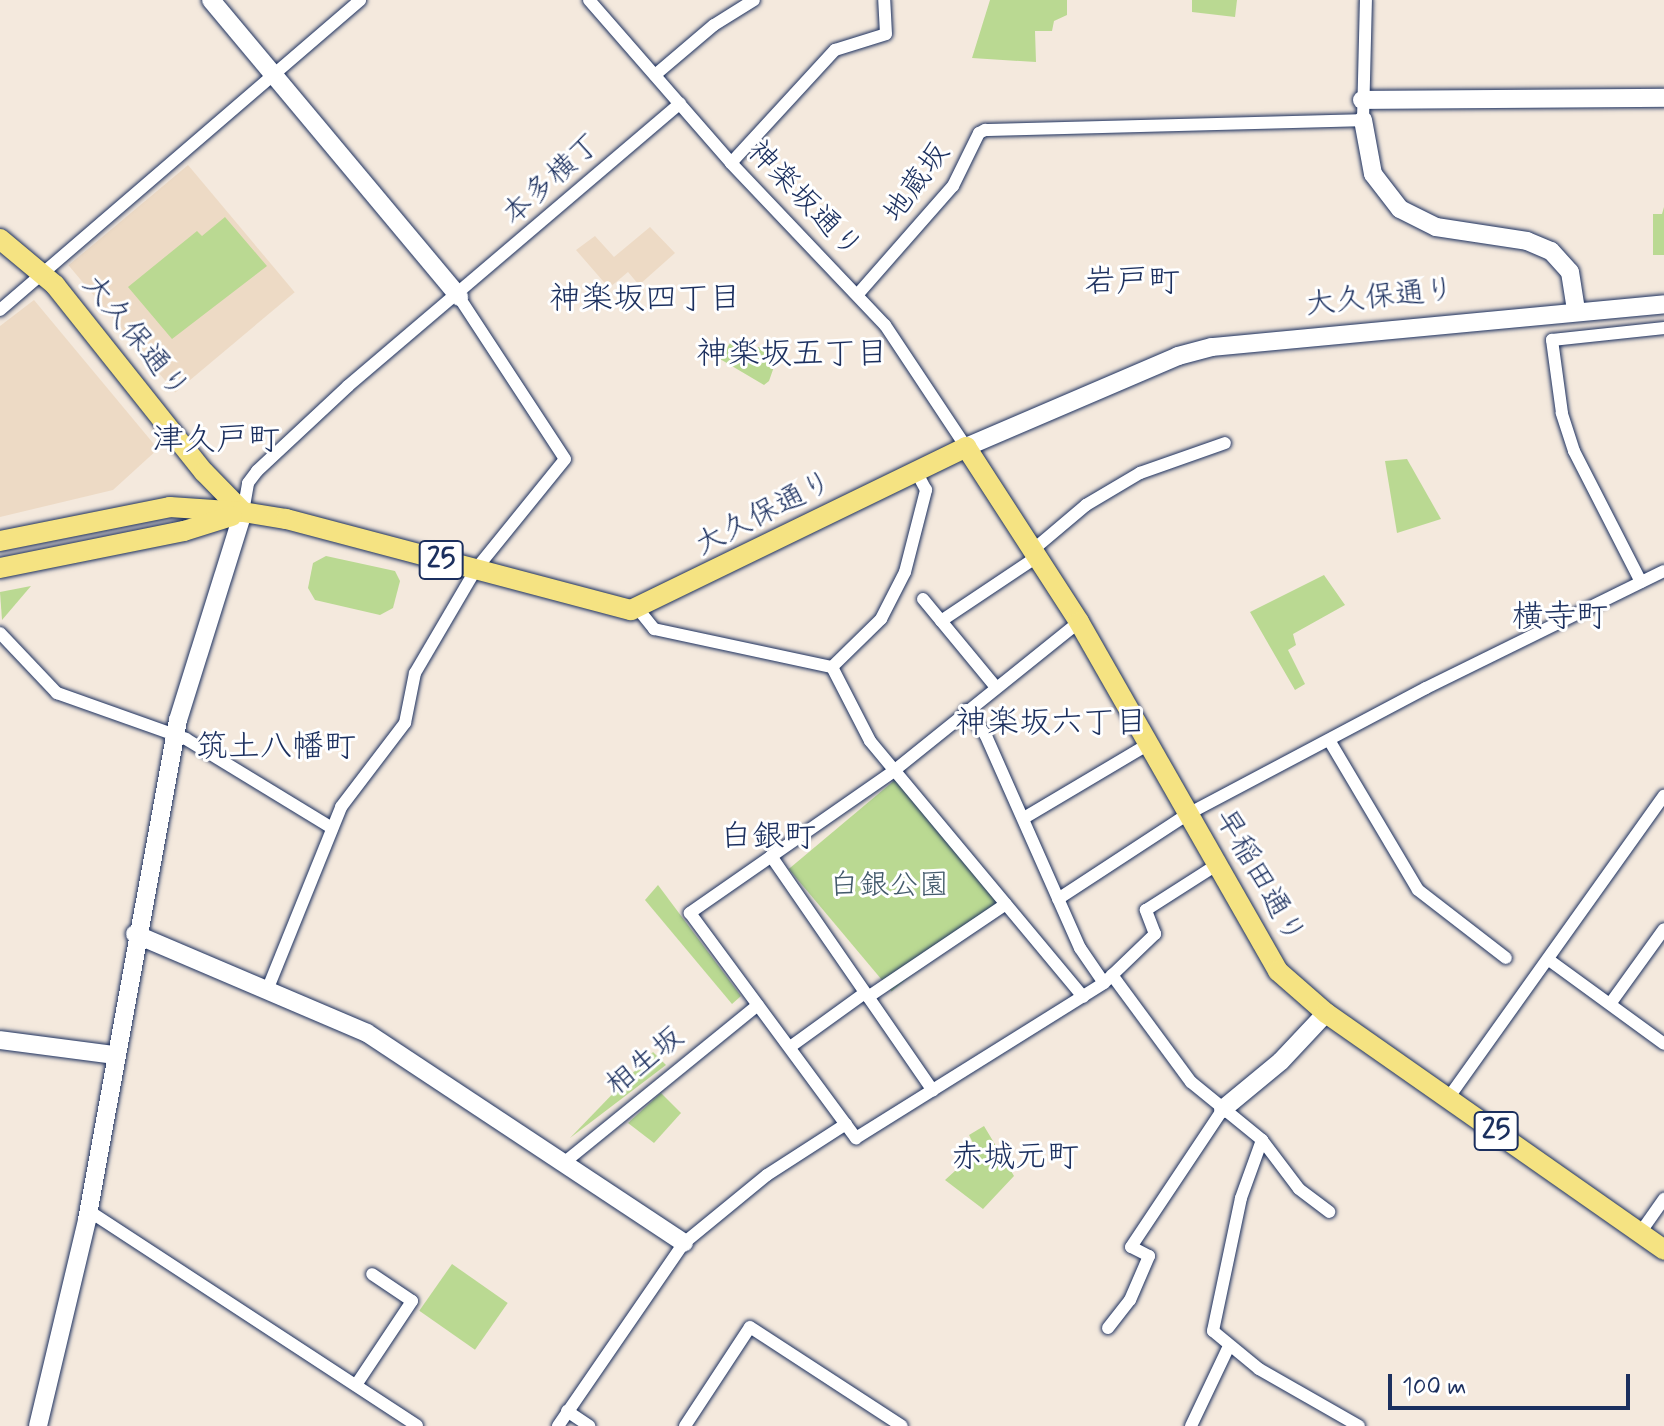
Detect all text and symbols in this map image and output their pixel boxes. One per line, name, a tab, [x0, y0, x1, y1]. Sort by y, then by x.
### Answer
street label: 本多横丁	[495, 126, 609, 234]
street label: 神楽坂通り	[739, 134, 869, 266]
street label: 地蔵坂	[876, 136, 958, 230]
district label: 岩戸町	[1084, 263, 1180, 301]
street label: 大久保通り	[74, 267, 196, 407]
street label: 大久保通り	[1304, 272, 1456, 324]
district label: 神楽坂四丁目	[549, 280, 741, 318]
district label: 神楽坂五丁目	[696, 335, 888, 373]
district label: 津久戸町	[152, 421, 280, 459]
street label: 大久保通り	[689, 464, 839, 564]
road number: 25	[417, 536, 465, 584]
district label: 横寺町	[1512, 598, 1608, 636]
district label: 神楽坂六丁目	[955, 704, 1147, 742]
district label: 筑土八幡町	[196, 728, 356, 766]
street label: 早稲田通り	[1206, 803, 1312, 951]
district label: 白銀町	[720, 818, 816, 856]
park label: 白銀公園	[829, 868, 949, 904]
street label: 相生坂	[599, 1020, 691, 1104]
road number: 25	[1472, 1107, 1520, 1155]
district label: 赤城元町	[951, 1138, 1079, 1176]
scale bar	[1392, 1358, 1634, 1408]
text: 100 m	[1402, 1372, 1466, 1403]

